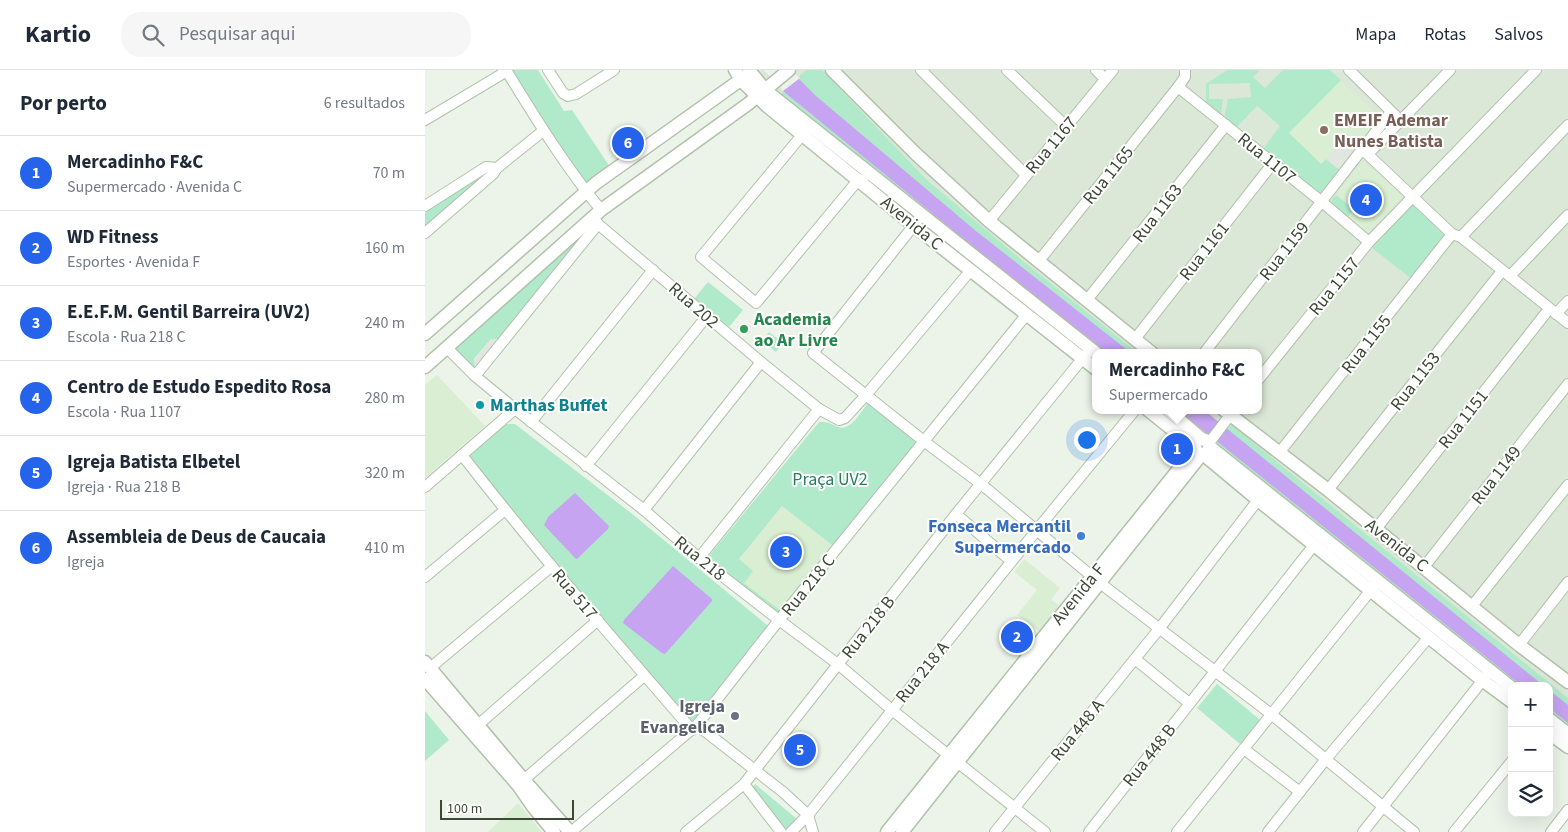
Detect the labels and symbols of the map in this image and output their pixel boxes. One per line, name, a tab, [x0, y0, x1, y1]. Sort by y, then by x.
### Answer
place label: EMEIF Ademar Nunes Batista	[1334, 108, 1449, 154]
street label: Rua 1167	[1020, 111, 1083, 180]
pin: 6	[612, 124, 644, 162]
marker: EMEIF Ademar Nunes Batista	[1318, 124, 1330, 136]
street label: Rua 1107	[1232, 127, 1301, 190]
street label: Rua 1165	[1077, 141, 1140, 210]
street label: Rua 1163	[1126, 179, 1188, 248]
pin: 4	[1350, 181, 1382, 219]
street label: Avenida C	[875, 190, 948, 256]
street label: Rua 1161	[1173, 217, 1235, 286]
street label: Rua 1159	[1253, 217, 1315, 286]
street label: Rua 1157	[1303, 252, 1366, 321]
street label: Rua 202	[663, 276, 724, 334]
place label: Academia ao Ar Livre	[753, 307, 838, 353]
street label: Rua 1155	[1335, 310, 1397, 379]
marker: Academia ao Ar Livre	[738, 323, 750, 335]
street label: Rua 1153	[1384, 347, 1446, 416]
street label: Rua 1151	[1432, 385, 1494, 454]
place label: Marthas Buffet	[490, 393, 608, 418]
marker: Marthas Buffet	[474, 399, 486, 411]
your location	[1074, 427, 1100, 453]
pin: 1	[1161, 430, 1193, 468]
street label: Rua 1149	[1465, 441, 1527, 510]
park label: Praça UV2	[792, 467, 868, 492]
street label: Avenida C	[1360, 513, 1434, 578]
place label: Fonseca Mercantil Supermercado	[928, 514, 1071, 560]
street label: Rua 218	[669, 530, 731, 587]
marker: Fonseca Mercantil Supermercado	[1075, 530, 1087, 542]
pin: 3	[770, 533, 802, 571]
street label: Rua 218 C	[776, 549, 841, 622]
street label: Avenida F	[1046, 558, 1111, 630]
street label: Rua 517	[546, 563, 603, 625]
street label: Rua 218 B	[836, 591, 901, 664]
pin: 2	[1001, 618, 1033, 656]
street label: Rua 218 A	[890, 636, 955, 709]
place label: Igreja Evangelica	[640, 694, 725, 740]
street label: Rua 448 A	[1045, 694, 1110, 767]
marker: Igreja Evangelica	[729, 710, 741, 722]
street label: Rua 448 B	[1117, 719, 1182, 792]
pin: 5	[784, 731, 816, 769]
scale bar	[440, 797, 574, 820]

